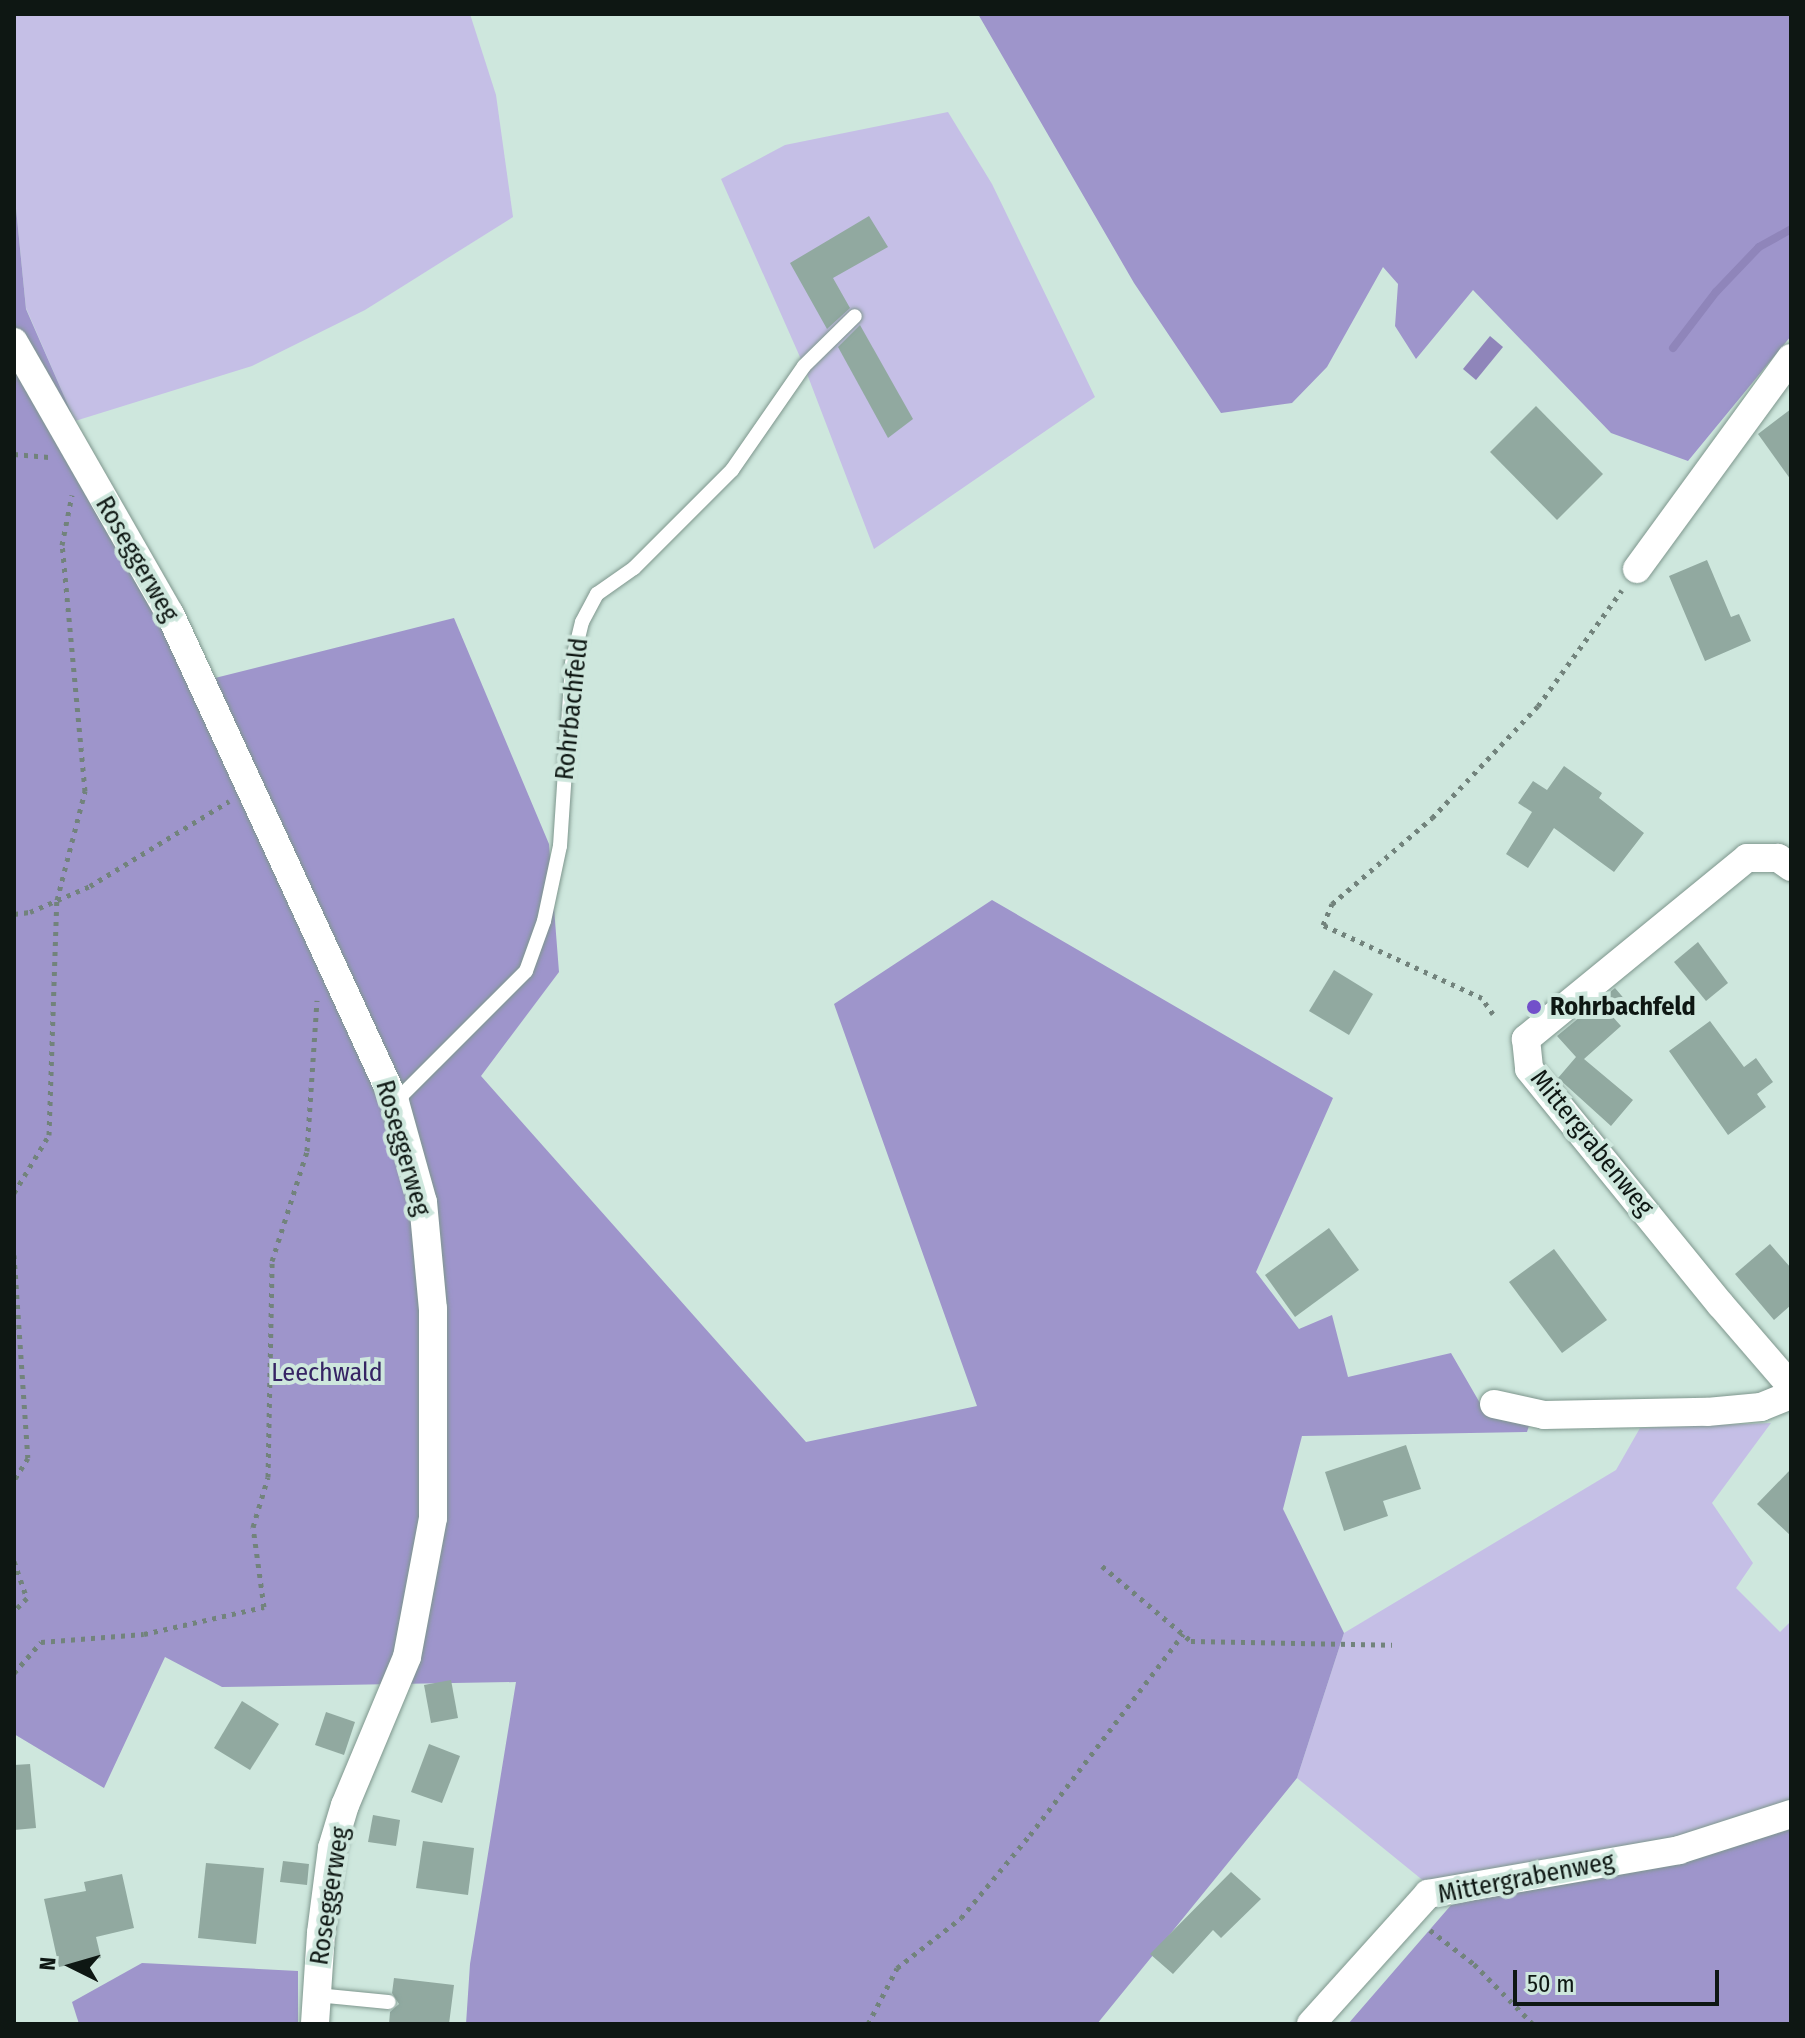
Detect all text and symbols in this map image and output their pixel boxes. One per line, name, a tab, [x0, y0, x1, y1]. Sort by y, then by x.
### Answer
street label: Roseggerweg	[89, 491, 185, 627]
street label: Rohrbachfeld	[549, 636, 595, 782]
place label: Rohrbachfeld	[1550, 991, 1696, 1023]
marker: Rohrbachfeld	[1525, 998, 1543, 1016]
street label: Mittergrabenweg	[1524, 1064, 1660, 1222]
street label: Roseggerweg	[369, 1077, 437, 1219]
park label: Leechwald	[271, 1357, 383, 1389]
street label: Roseggerweg	[304, 1825, 356, 1967]
street label: Mittergrabenweg	[1435, 1846, 1617, 1910]
north arrow	[32, 1926, 112, 2006]
scale bar	[1517, 1954, 1723, 2004]
text: N	[34, 1956, 62, 1972]
text: 50 m	[1527, 1970, 1575, 1998]

